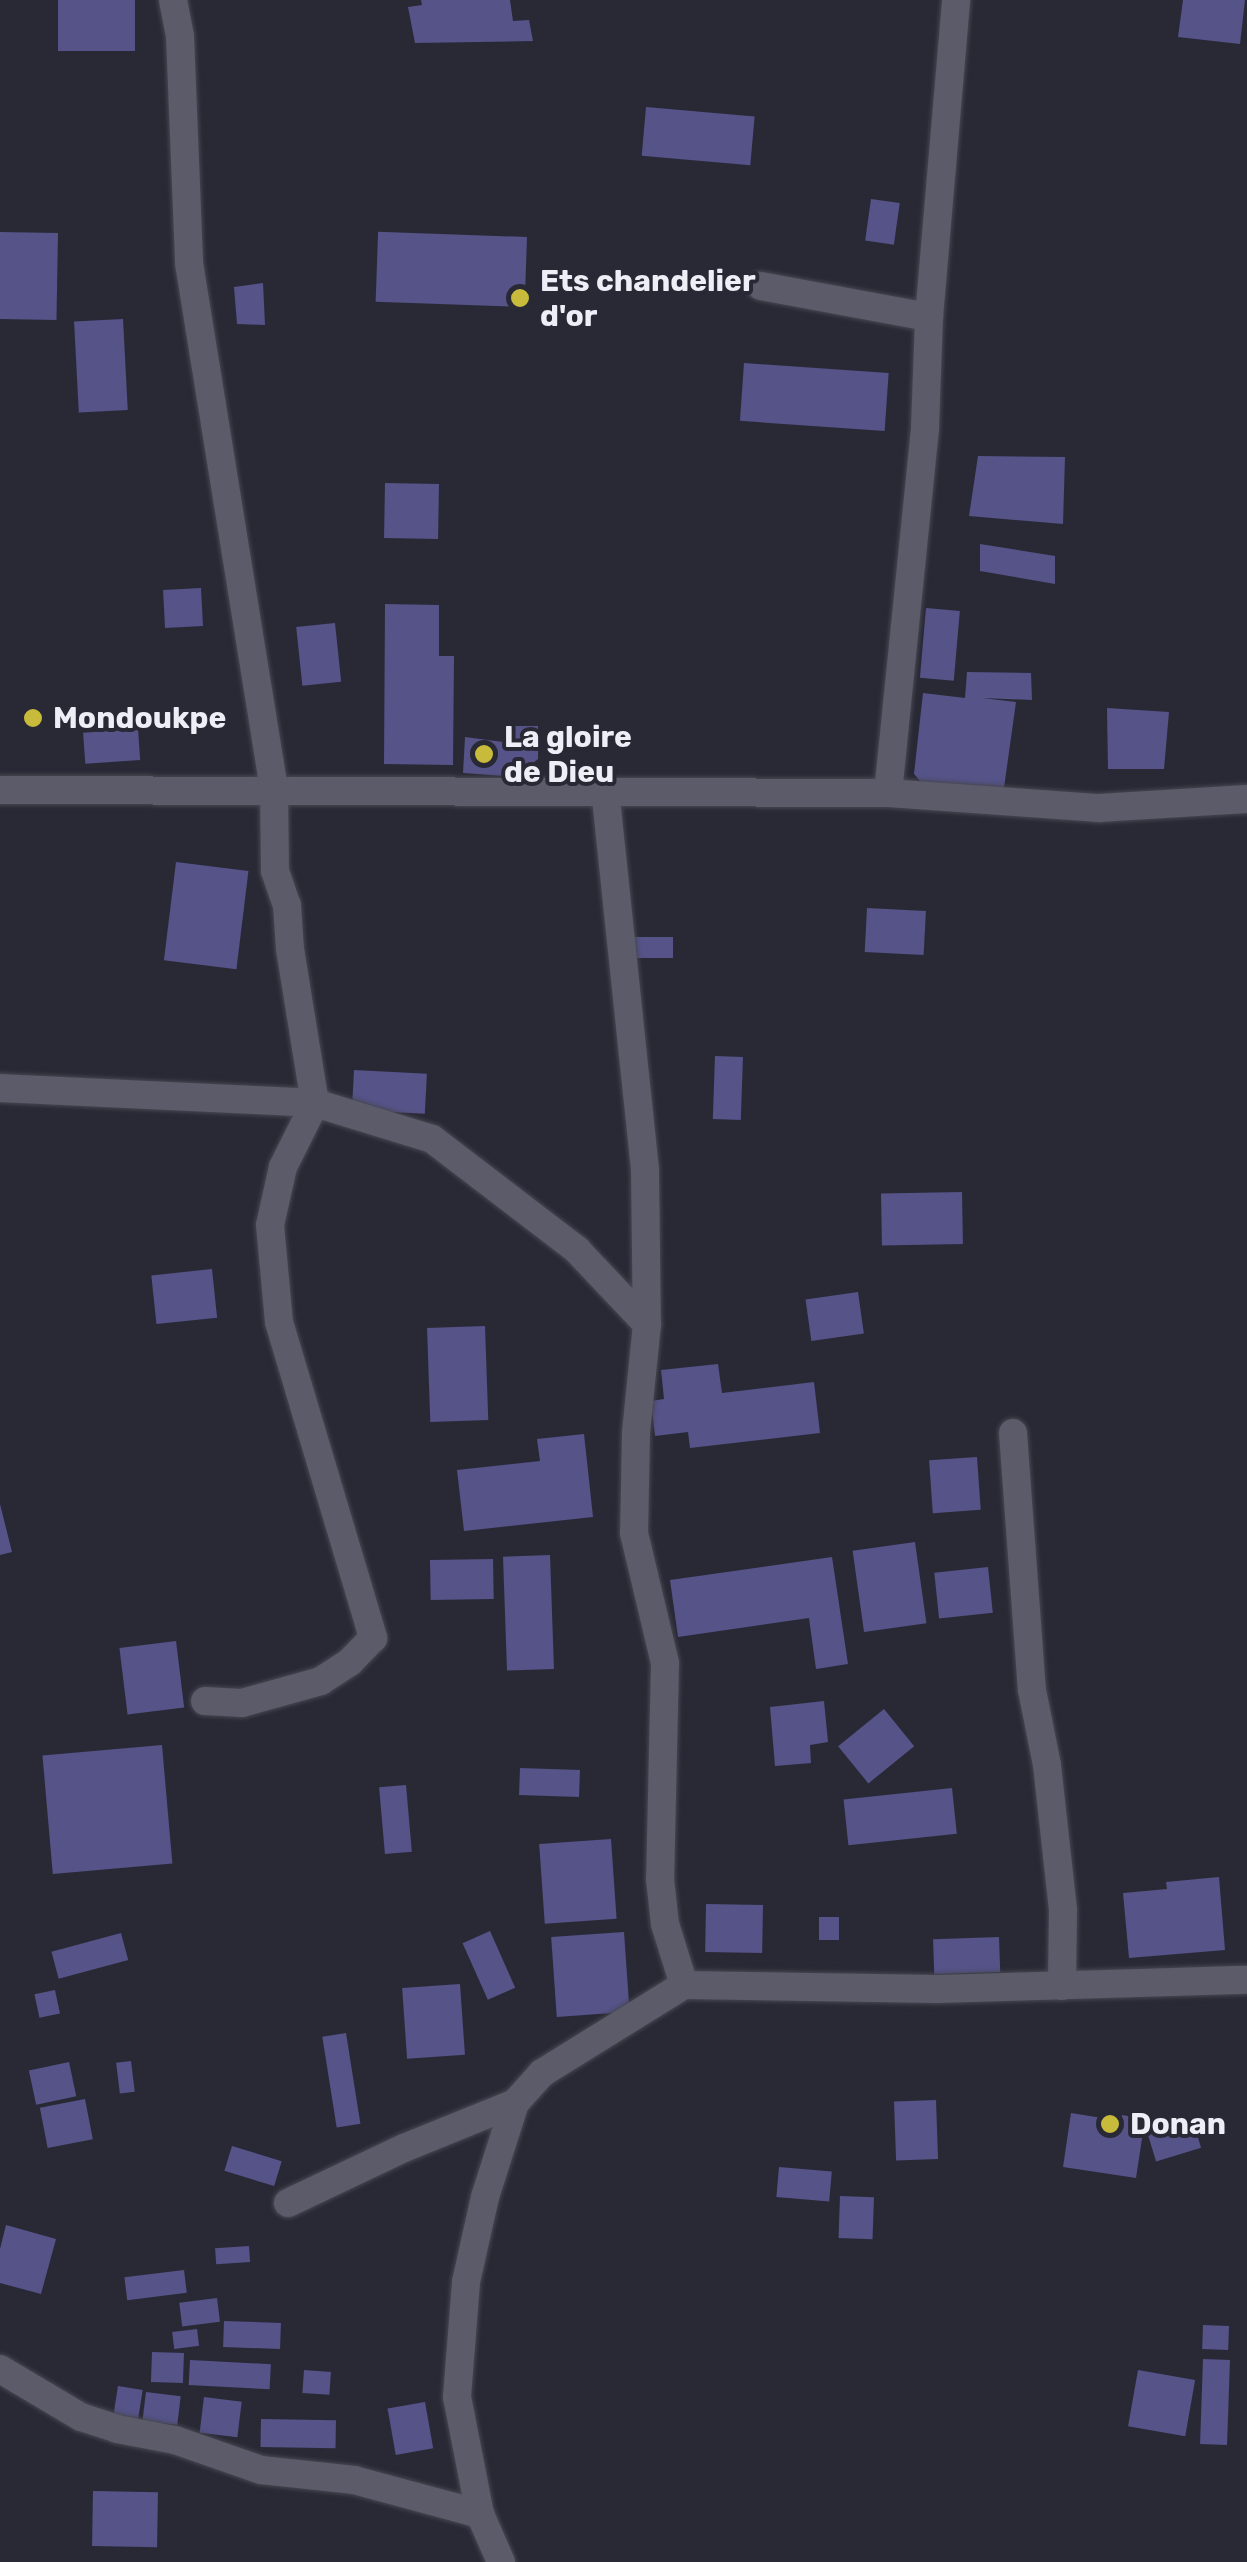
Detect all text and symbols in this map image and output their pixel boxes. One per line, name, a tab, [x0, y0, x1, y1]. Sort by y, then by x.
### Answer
place label: Ets chandelier d'or	[540, 263, 756, 334]
marker: Ets chandelier d'or	[509, 287, 531, 309]
place label: Mondoukpe	[53, 700, 226, 736]
marker: Mondoukpe	[22, 707, 44, 729]
place label: La gloire de Dieu	[504, 719, 632, 790]
marker: La gloire de Dieu	[473, 743, 495, 765]
place label: Donan	[1130, 2106, 1226, 2142]
marker: Donan	[1099, 2113, 1121, 2135]

